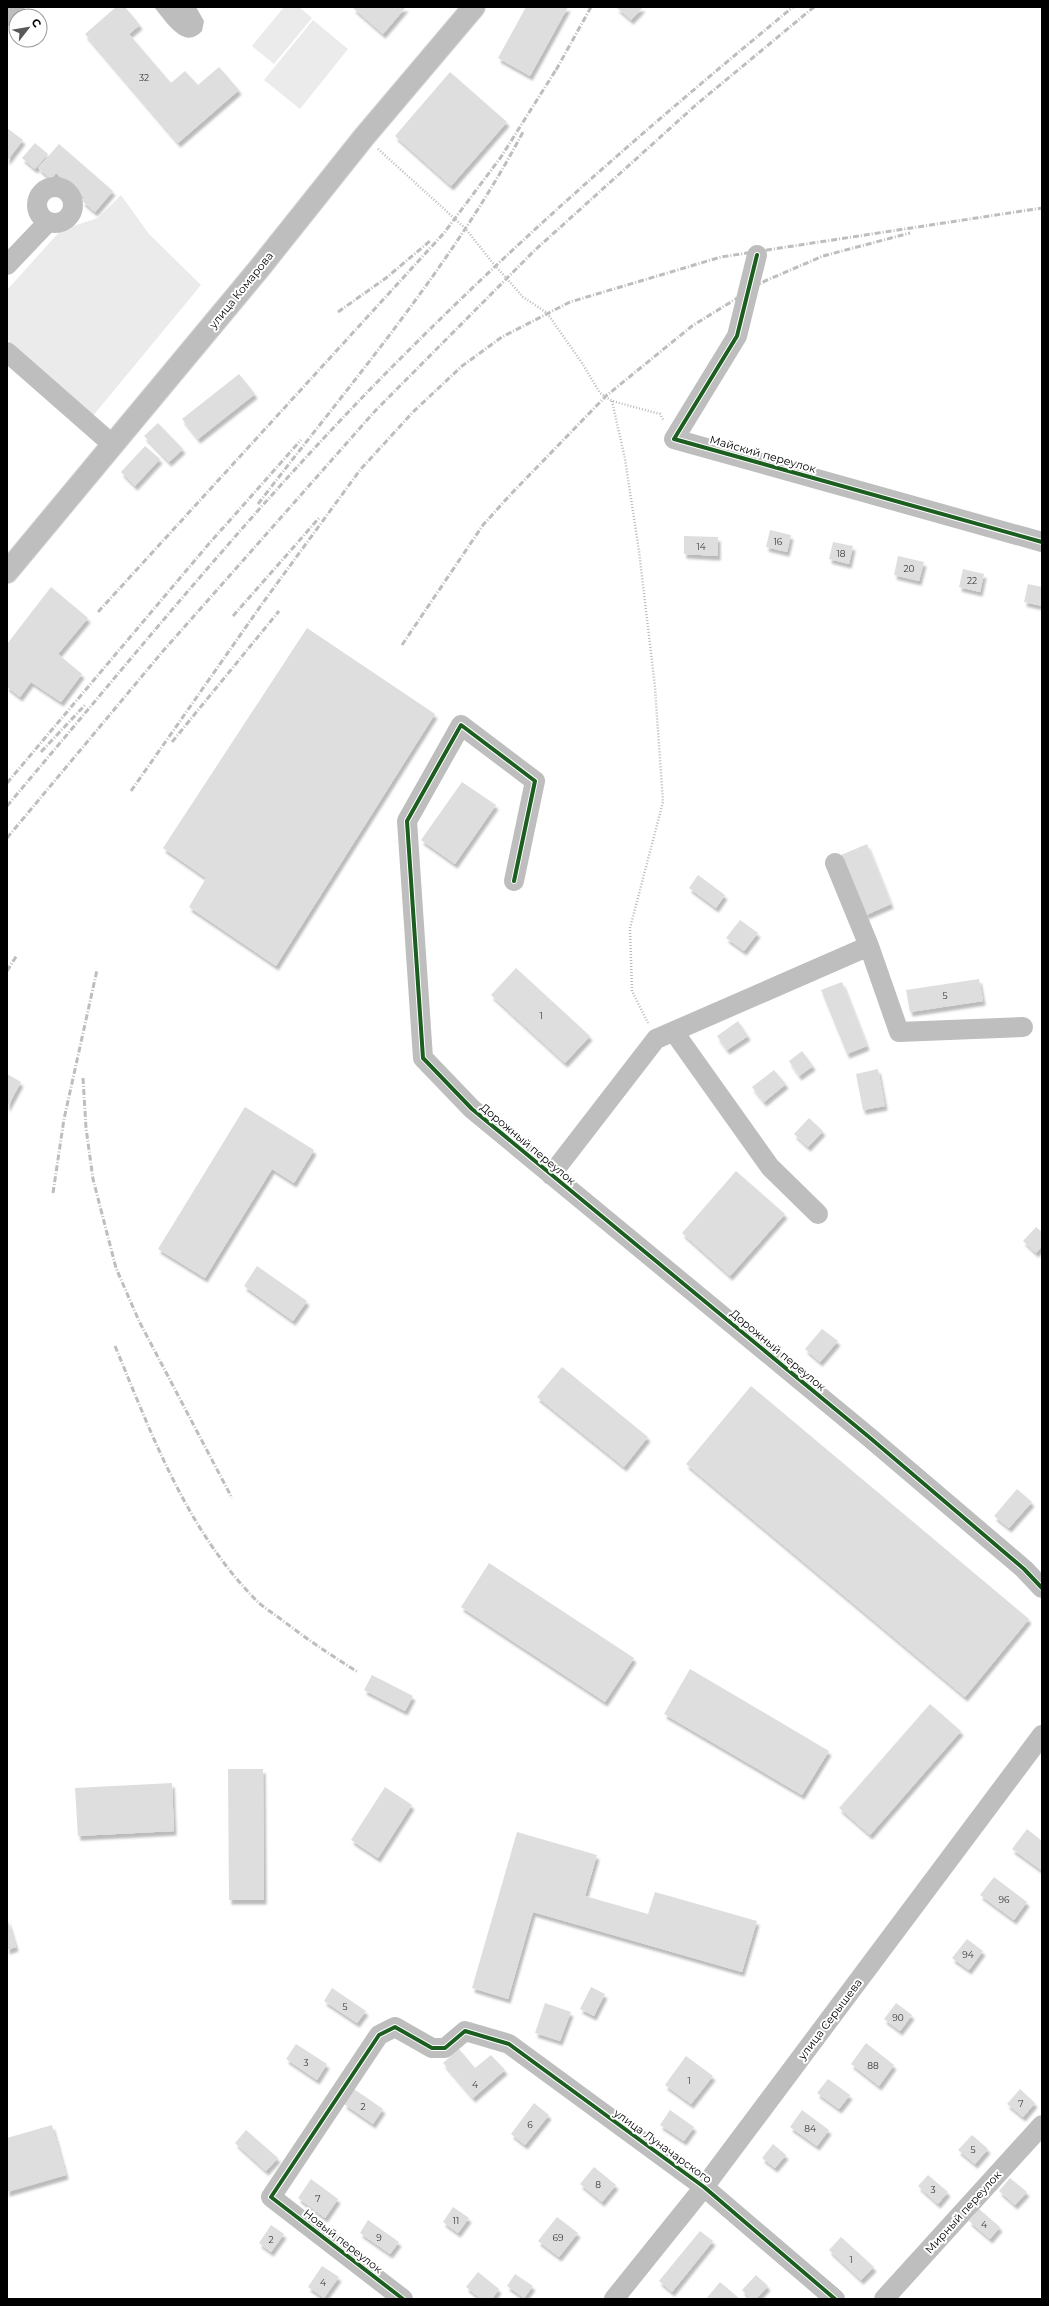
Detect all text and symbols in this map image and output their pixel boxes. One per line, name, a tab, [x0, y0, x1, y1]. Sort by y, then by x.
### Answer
north arrow	[8, 8, 48, 48]
text: С	[29, 16, 45, 30]
house number: 32	[139, 72, 149, 83]
street label: улица Комарова	[205, 249, 276, 332]
street label: Майский переулок	[708, 432, 818, 476]
house number: 16	[774, 536, 783, 547]
house number: 14	[696, 541, 706, 552]
house number: 18	[837, 548, 846, 559]
house number: 20	[903, 563, 915, 574]
house number: 22	[967, 575, 977, 586]
house number: 5	[942, 990, 948, 1001]
house number: 1	[539, 1010, 543, 1021]
street label: Дорожный переулок	[477, 1100, 579, 1188]
street label: Дорожный переулок	[727, 1306, 829, 1394]
house number: 96	[999, 1894, 1010, 1905]
house number: 94	[962, 1949, 974, 1960]
street label: улица Серышева	[794, 1976, 865, 2063]
house number: 5	[342, 2001, 348, 2012]
house number: 90	[892, 2012, 904, 2023]
house number: 3	[303, 2057, 309, 2068]
house number: 88	[867, 2060, 879, 2071]
house number: 1	[687, 2075, 691, 2086]
house number: 4	[472, 2079, 478, 2090]
house number: 7	[1018, 2098, 1024, 2109]
house number: 2	[360, 2101, 366, 2112]
street label: улица Луначарского	[610, 2105, 715, 2186]
house number: 6	[527, 2119, 533, 2130]
house number: 84	[804, 2123, 816, 2134]
house number: 5	[970, 2144, 976, 2155]
street label: Мирный переулок	[922, 2167, 1004, 2256]
house number: 8	[595, 2179, 601, 2190]
house number: 3	[930, 2184, 936, 2195]
house number: 7	[315, 2193, 321, 2204]
street label: Новый переулок	[301, 2206, 386, 2277]
house number: 11	[453, 2215, 459, 2226]
house number: 4	[981, 2219, 987, 2230]
house number: 9	[376, 2232, 382, 2243]
house number: 69	[553, 2232, 564, 2243]
house number: 2	[268, 2234, 274, 2245]
house number: 1	[849, 2254, 853, 2265]
house number: 4	[320, 2277, 326, 2288]

